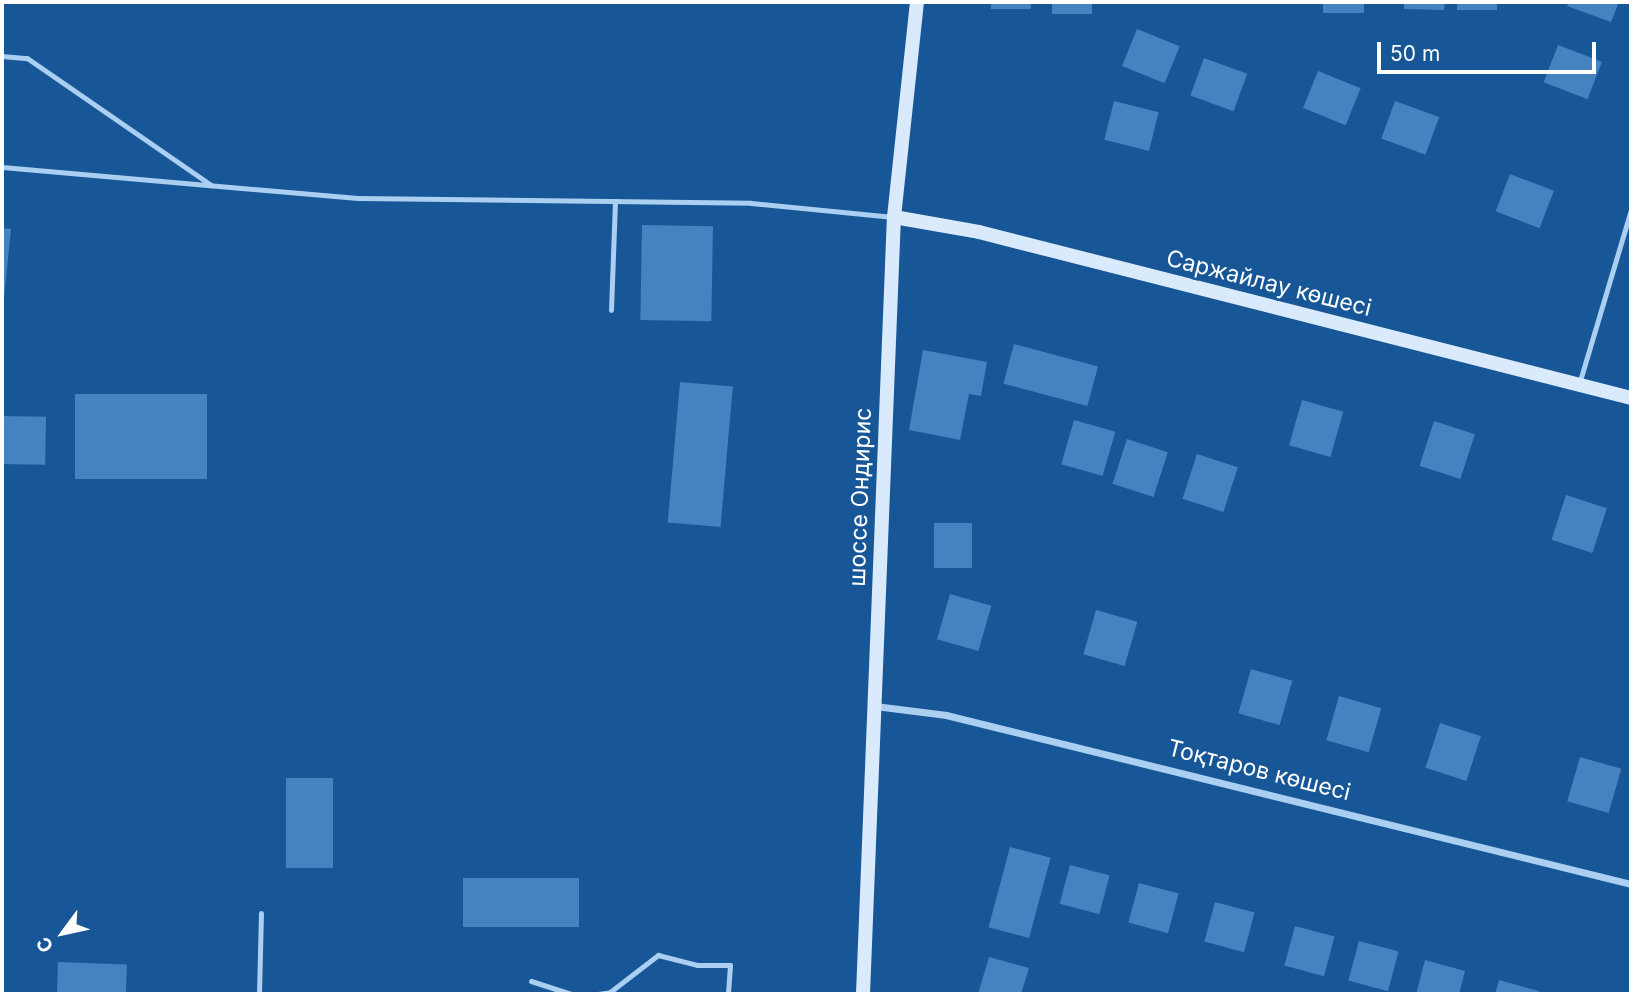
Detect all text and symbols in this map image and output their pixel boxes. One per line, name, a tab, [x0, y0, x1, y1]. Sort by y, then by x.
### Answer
scale bar	[1381, 28, 1600, 72]
text: 50 m	[1390, 41, 1440, 66]
street label: Саржайлау көшесі	[1164, 244, 1374, 322]
street label: шоссе Ондирис	[843, 407, 877, 587]
street label: Тоқтаров көшесі	[1165, 734, 1353, 806]
north arrow	[28, 898, 98, 968]
text: С	[31, 933, 58, 957]

